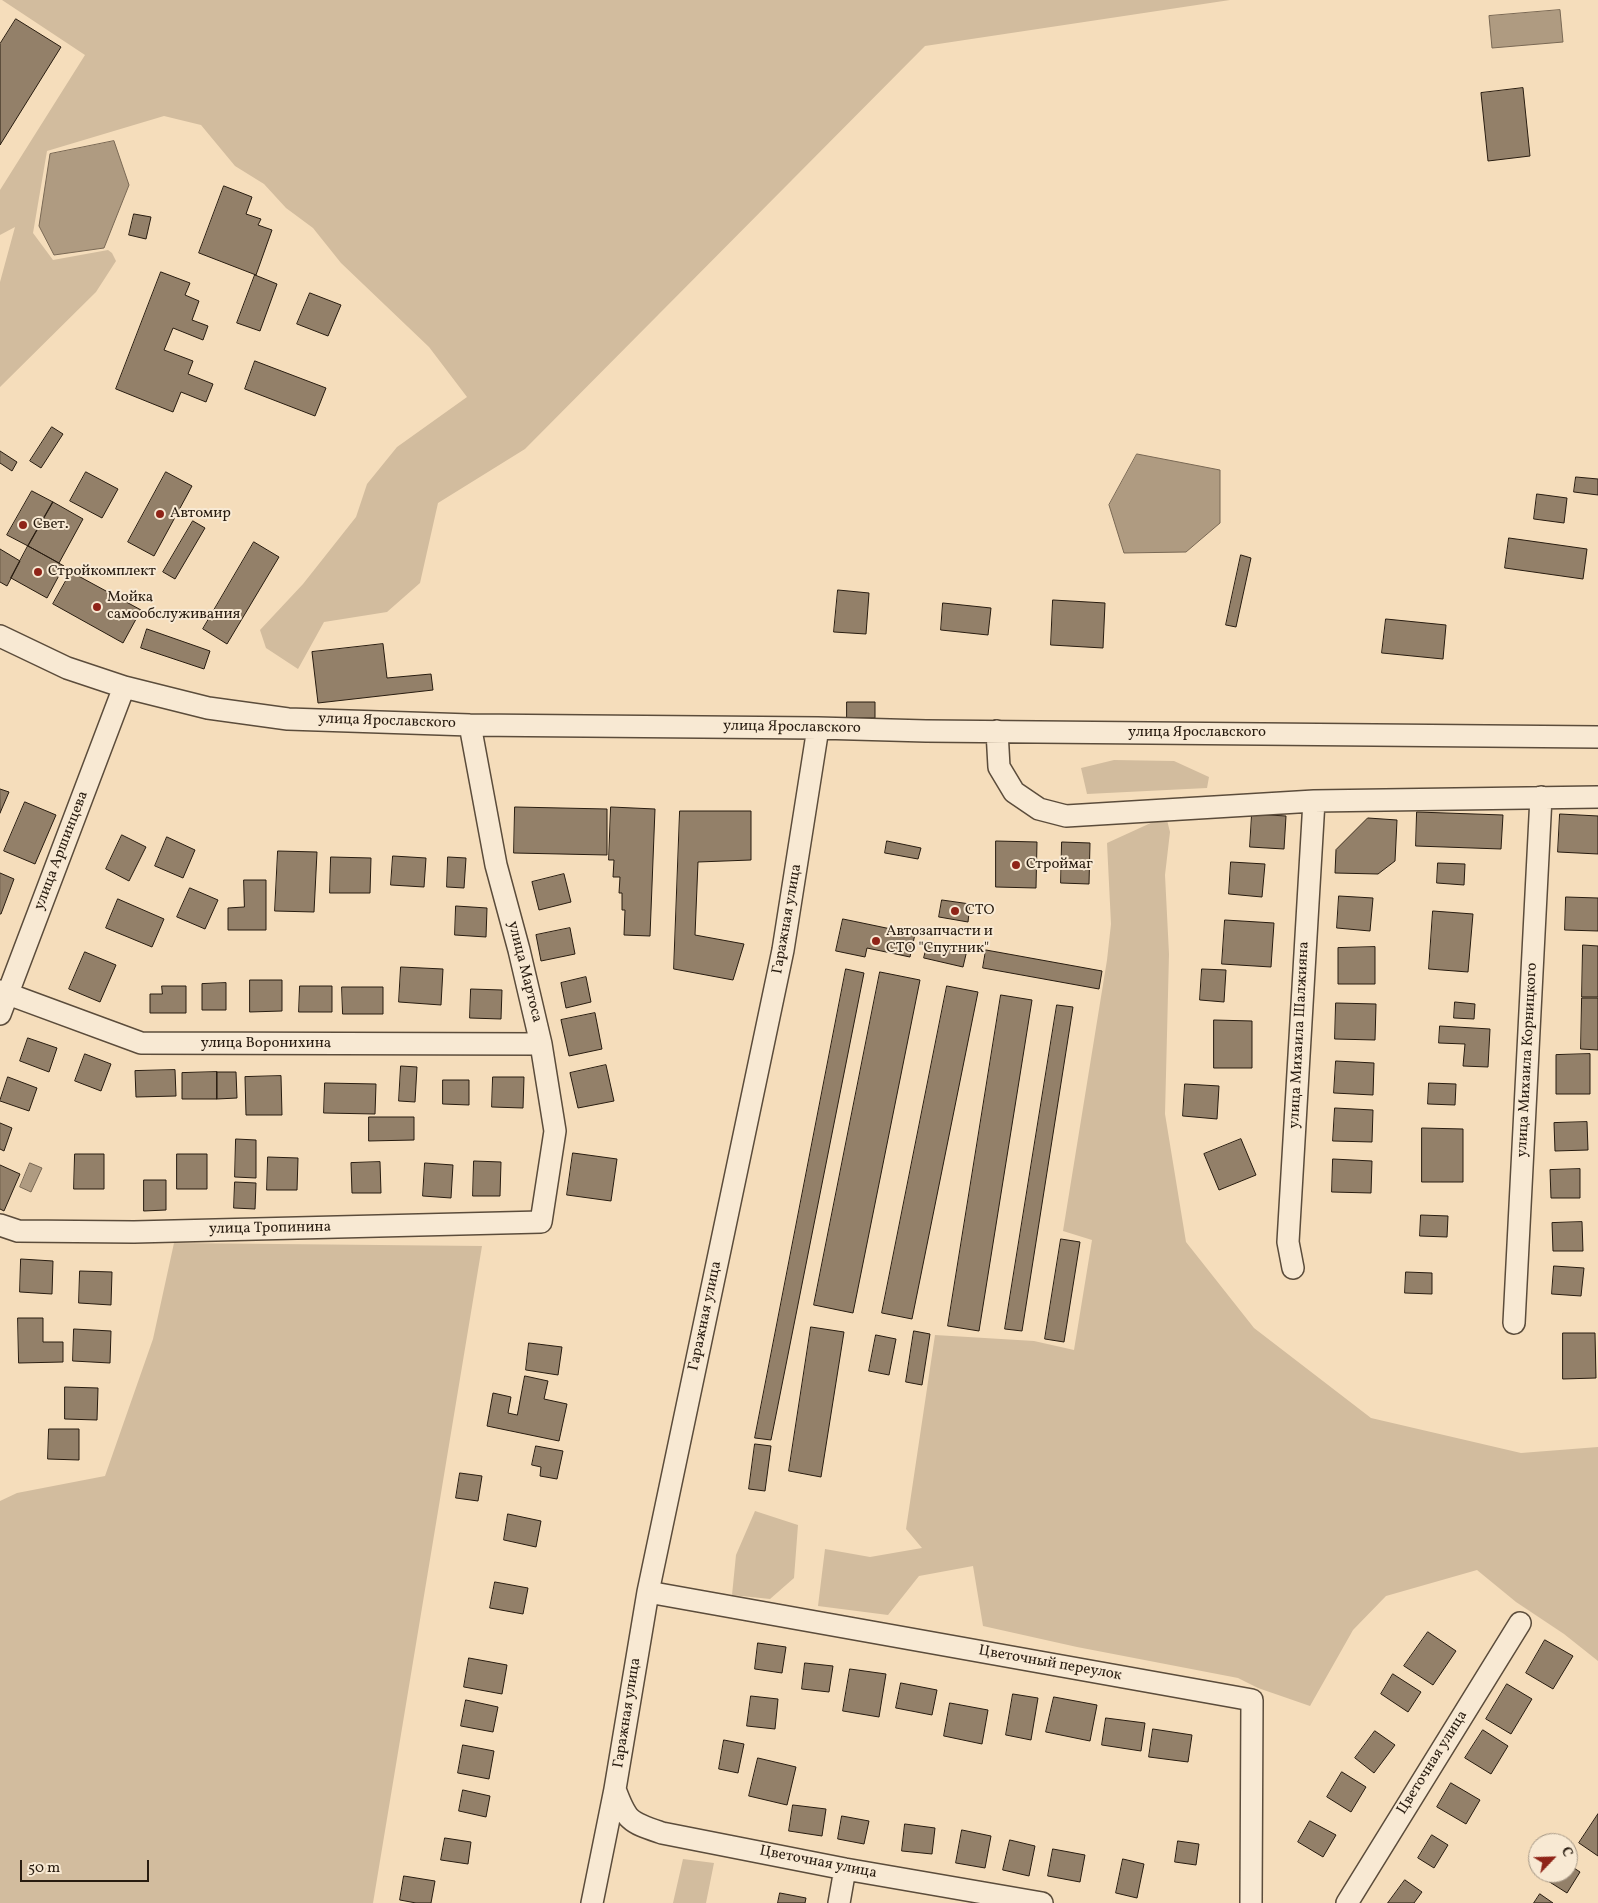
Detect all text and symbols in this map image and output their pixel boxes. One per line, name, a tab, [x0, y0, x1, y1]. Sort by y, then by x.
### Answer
place label: Автомир	[170, 505, 231, 523]
marker: Автомир	[154, 508, 166, 520]
place label: Свет.	[33, 516, 68, 534]
marker: Свет.	[17, 519, 29, 531]
place label: Стройкомплект	[48, 563, 156, 581]
marker: Стройкомплект	[32, 566, 44, 578]
place label: Мойка самообслуживания	[107, 589, 240, 624]
marker: Мойка самообслуживания	[91, 601, 103, 613]
street label: улица Ярославского	[318, 711, 456, 733]
street label: улица Ярославского	[723, 718, 861, 738]
street label: улица Ярославского	[1128, 724, 1266, 742]
street label: улица Аршинцева	[31, 789, 93, 913]
place label: Строймаг	[1026, 856, 1093, 874]
marker: Строймаг	[1010, 859, 1022, 871]
street label: Гаражная улица	[769, 863, 807, 975]
place label: СТО	[965, 902, 994, 920]
marker: СТО	[949, 905, 961, 917]
street label: улица Мартоса	[503, 919, 545, 1025]
place label: Автозапчасти и СТО "Спутник"	[886, 923, 993, 958]
marker: Автозапчасти и СТО "Спутник"	[870, 935, 882, 947]
street label: улица Михаила Шалжияна	[1286, 941, 1314, 1129]
street label: улица Михаила Корницкого	[1514, 962, 1542, 1158]
street label: улица Воронихина	[201, 1035, 331, 1053]
street label: улица Тропинина	[209, 1219, 331, 1239]
street label: Гаражная улица	[686, 1260, 726, 1372]
street label: Цветочный переулок	[977, 1643, 1123, 1685]
street label: Гаражная улица	[610, 1657, 646, 1769]
street label: Цветочная улица	[1394, 1708, 1472, 1818]
north arrow	[1528, 1833, 1578, 1883]
street label: Цветочная улица	[758, 1843, 878, 1883]
text: С	[1556, 1844, 1577, 1860]
scale bar	[22, 1850, 151, 1882]
text: 50 m	[28, 1858, 60, 1879]

